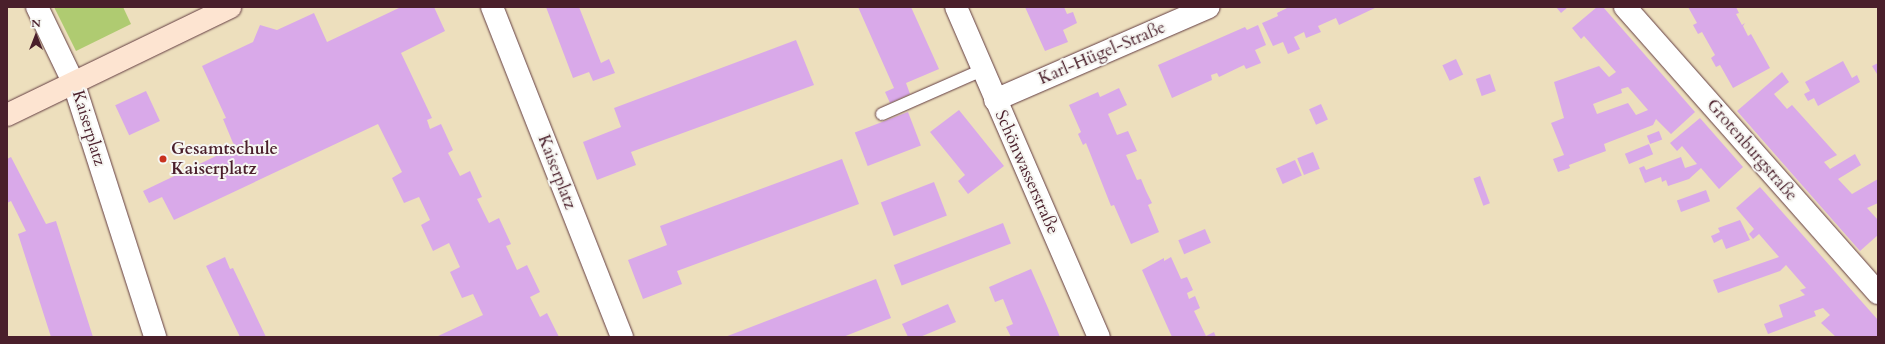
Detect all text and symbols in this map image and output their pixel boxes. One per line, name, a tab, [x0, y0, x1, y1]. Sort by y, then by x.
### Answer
north arrow	[16, 16, 56, 56]
text: N	[31, 16, 41, 31]
street label: Karl-Hügel-Straße	[1035, 17, 1169, 89]
street label: Kaiserplatz	[68, 88, 110, 168]
street label: Grotenburgstraße	[1702, 95, 1802, 205]
street label: Schönwasserstraße	[991, 107, 1063, 237]
street label: Kaiserplatz	[533, 132, 581, 212]
place label: Gesamtschule Kaiserplatz	[171, 139, 278, 179]
marker: Gesamtschule Kaiserplatz	[158, 154, 168, 164]

